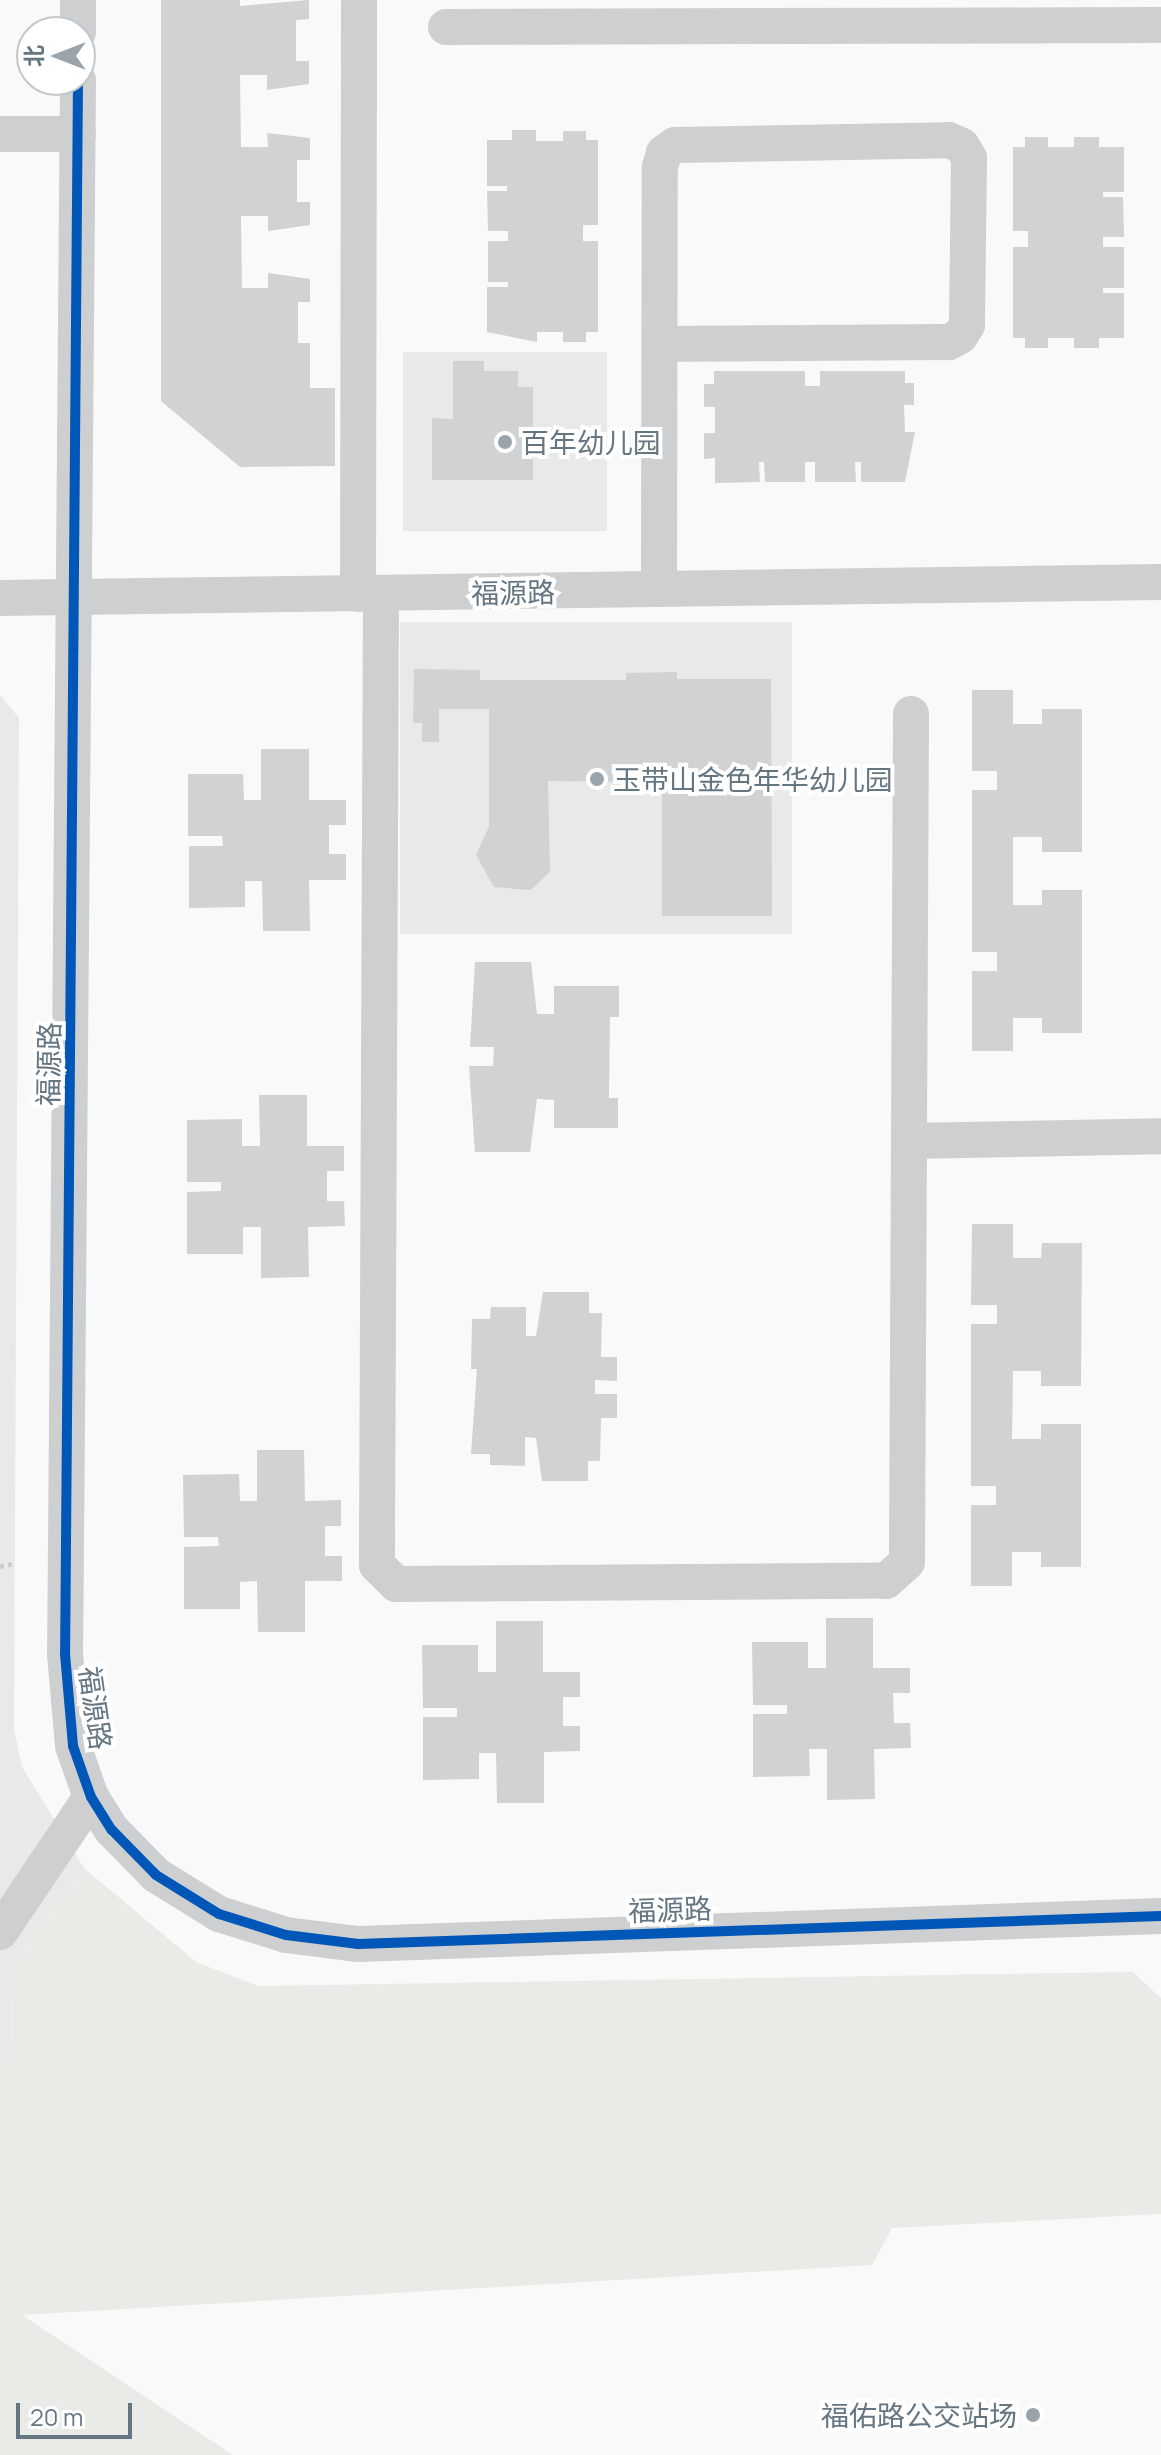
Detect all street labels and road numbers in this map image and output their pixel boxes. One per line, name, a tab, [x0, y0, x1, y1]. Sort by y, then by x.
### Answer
street label: 福源路	[471, 574, 555, 610]
street label: 福源路	[30, 1022, 66, 1106]
street label: 福源路	[74, 1664, 118, 1752]
street label: 福源路	[627, 1891, 713, 1927]

